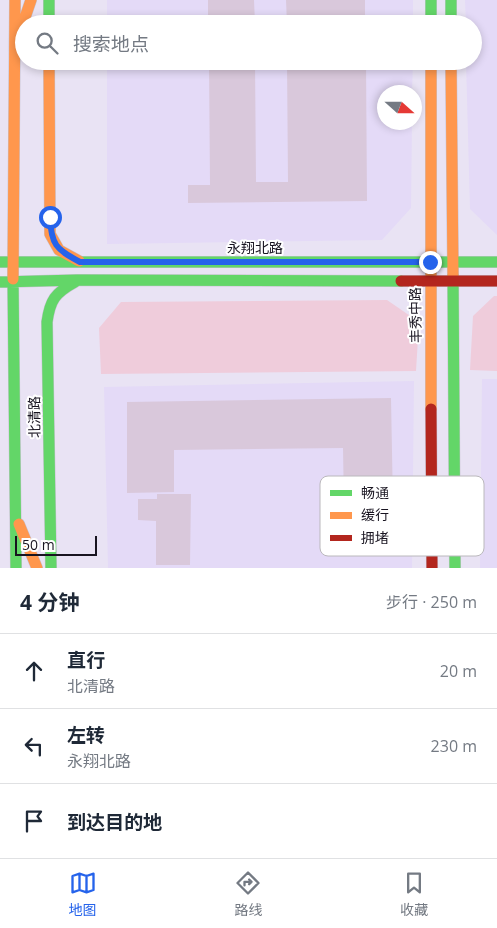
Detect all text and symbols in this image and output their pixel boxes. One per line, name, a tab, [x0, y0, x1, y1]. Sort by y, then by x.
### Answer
search box	[15, 15, 482, 70]
icon: search	[33, 29, 61, 57]
text: 搜索地点	[73, 31, 149, 57]
north arrow	[377, 85, 422, 130]
route start	[39, 206, 62, 229]
street label: 永翔北路	[227, 238, 283, 257]
route end	[419, 251, 442, 274]
street label: 丰秀中路	[405, 287, 425, 343]
street label: 北清路	[24, 396, 44, 438]
legend	[320, 476, 484, 556]
text: 畅通	[361, 483, 389, 502]
text: 缓行	[361, 505, 389, 524]
text: 拥堵	[361, 528, 389, 547]
scale bar	[15, 533, 98, 556]
text: 50 m	[22, 535, 55, 554]
text: 4 分钟	[20, 588, 79, 616]
text: 步行 · 250 m	[386, 591, 477, 613]
text: 直行	[67, 647, 105, 673]
icon: ahead	[20, 657, 48, 685]
text: 20 m	[440, 660, 477, 682]
text: 北清路	[67, 675, 115, 697]
text: 左转	[67, 722, 105, 748]
icon: left	[20, 732, 48, 760]
text: 230 m	[431, 735, 477, 757]
text: 永翔北路	[67, 750, 131, 772]
icon: arrive	[20, 807, 48, 835]
text: 到达目的地	[67, 809, 162, 835]
tab: 地图	[69, 869, 97, 919]
tab: 路线	[234, 869, 262, 919]
tab: 收藏	[400, 869, 428, 919]

